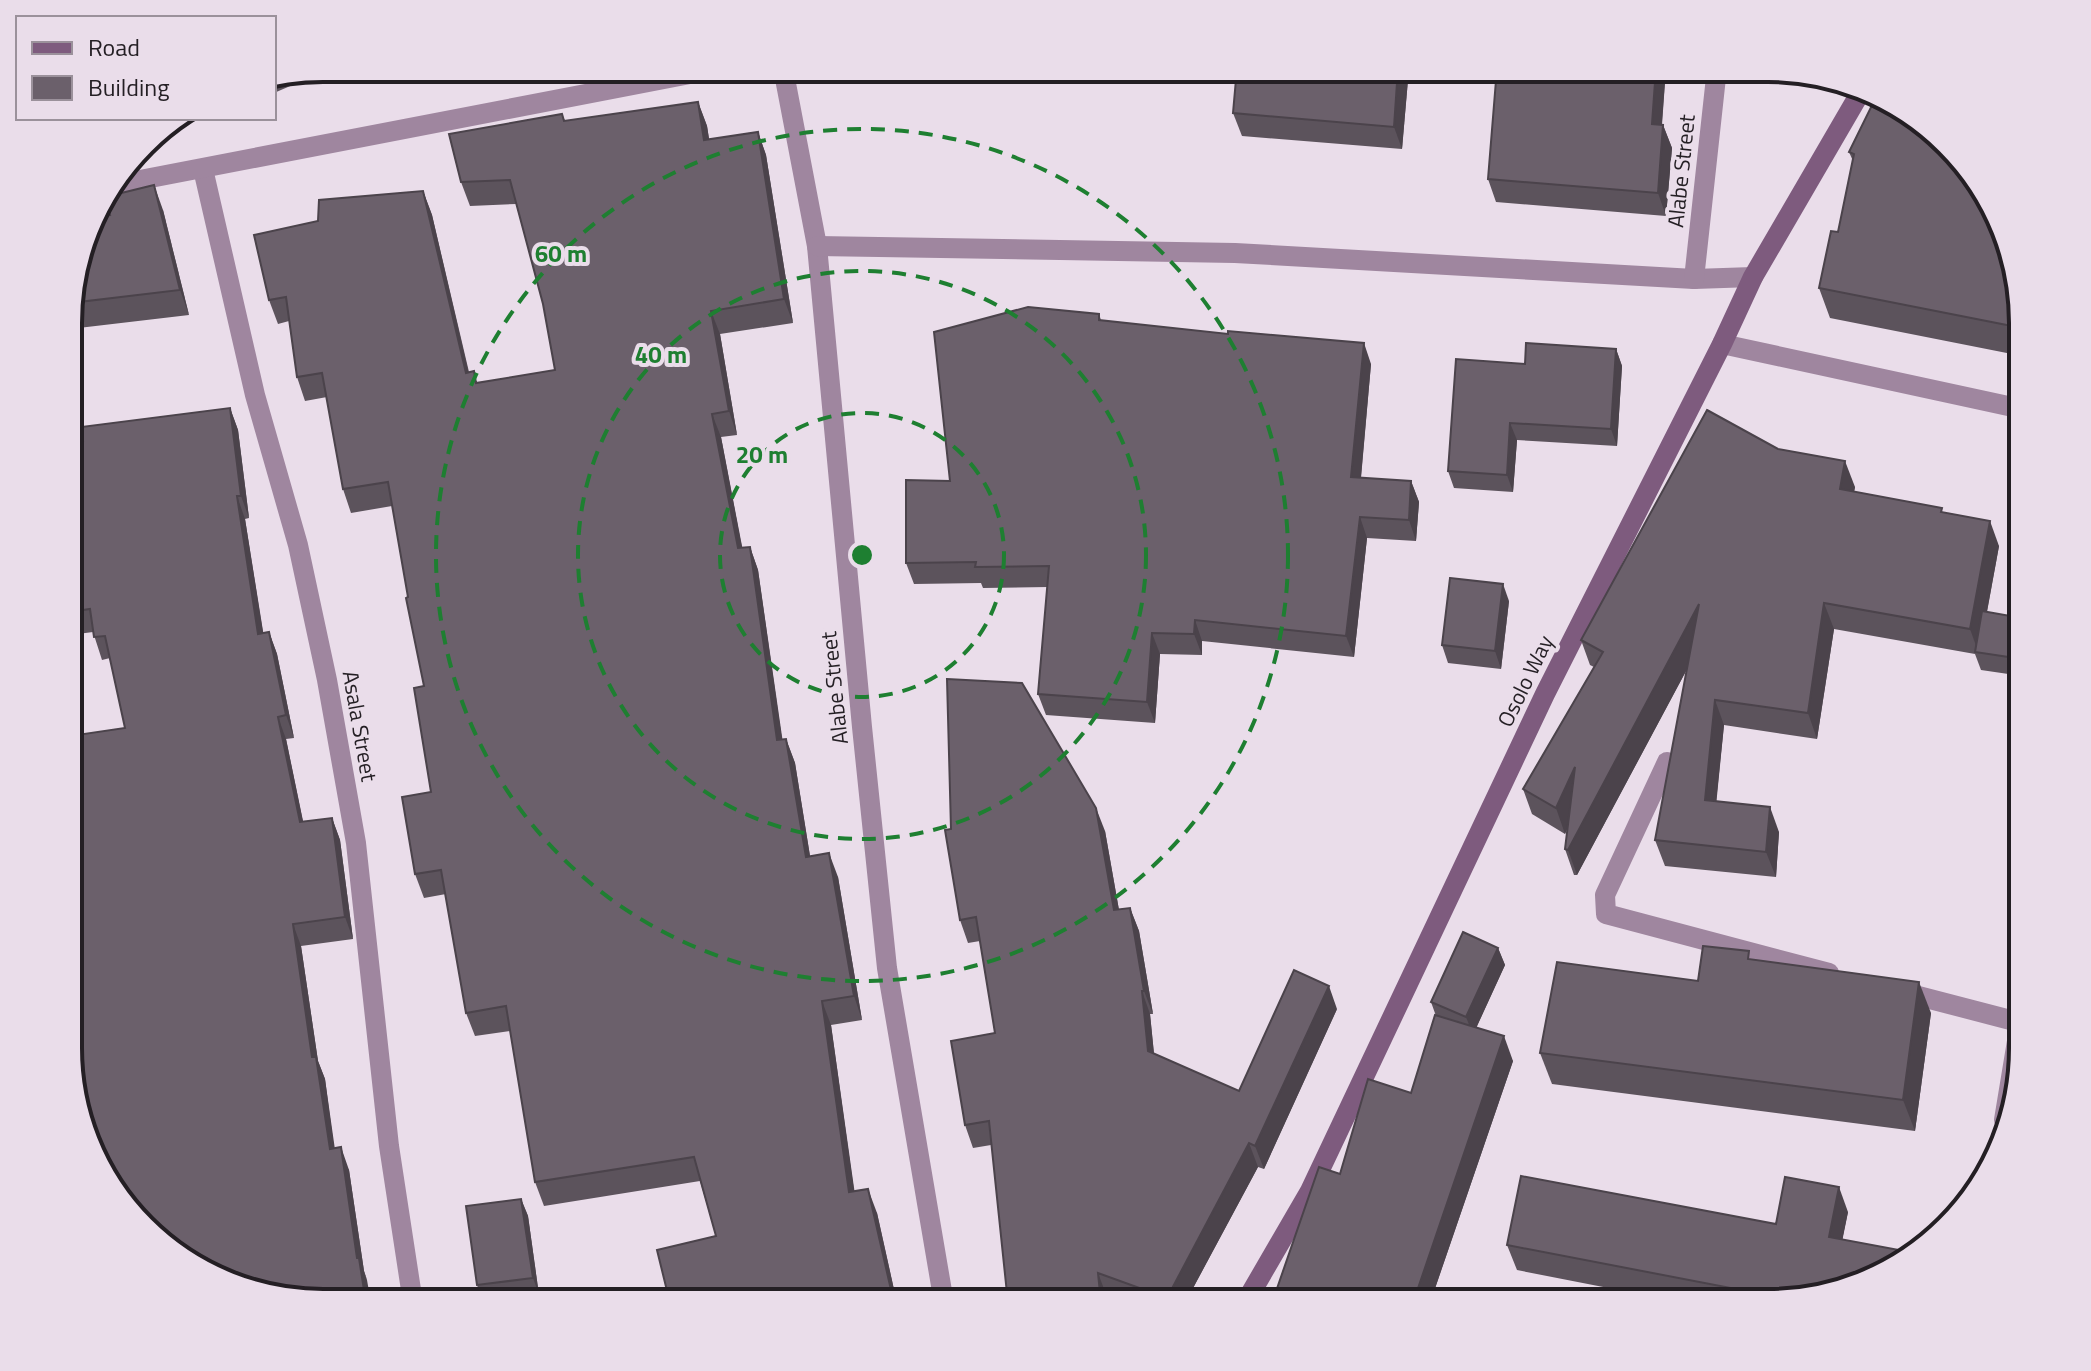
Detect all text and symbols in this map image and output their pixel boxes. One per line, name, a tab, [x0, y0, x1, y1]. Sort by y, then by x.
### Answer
legend	[16, 16, 276, 120]
text: Road	[88, 29, 140, 65]
text: Building	[88, 69, 170, 105]
street label: Alabe Street	[1658, 113, 1704, 229]
text: 60 m	[535, 235, 587, 271]
text: 40 m	[635, 336, 687, 372]
text: 20 m	[736, 436, 788, 472]
centre of rings	[848, 541, 876, 569]
street label: Osolo Way	[1488, 629, 1562, 733]
street label: Alabe Street	[811, 630, 857, 746]
street label: Asala Street	[334, 668, 387, 784]

